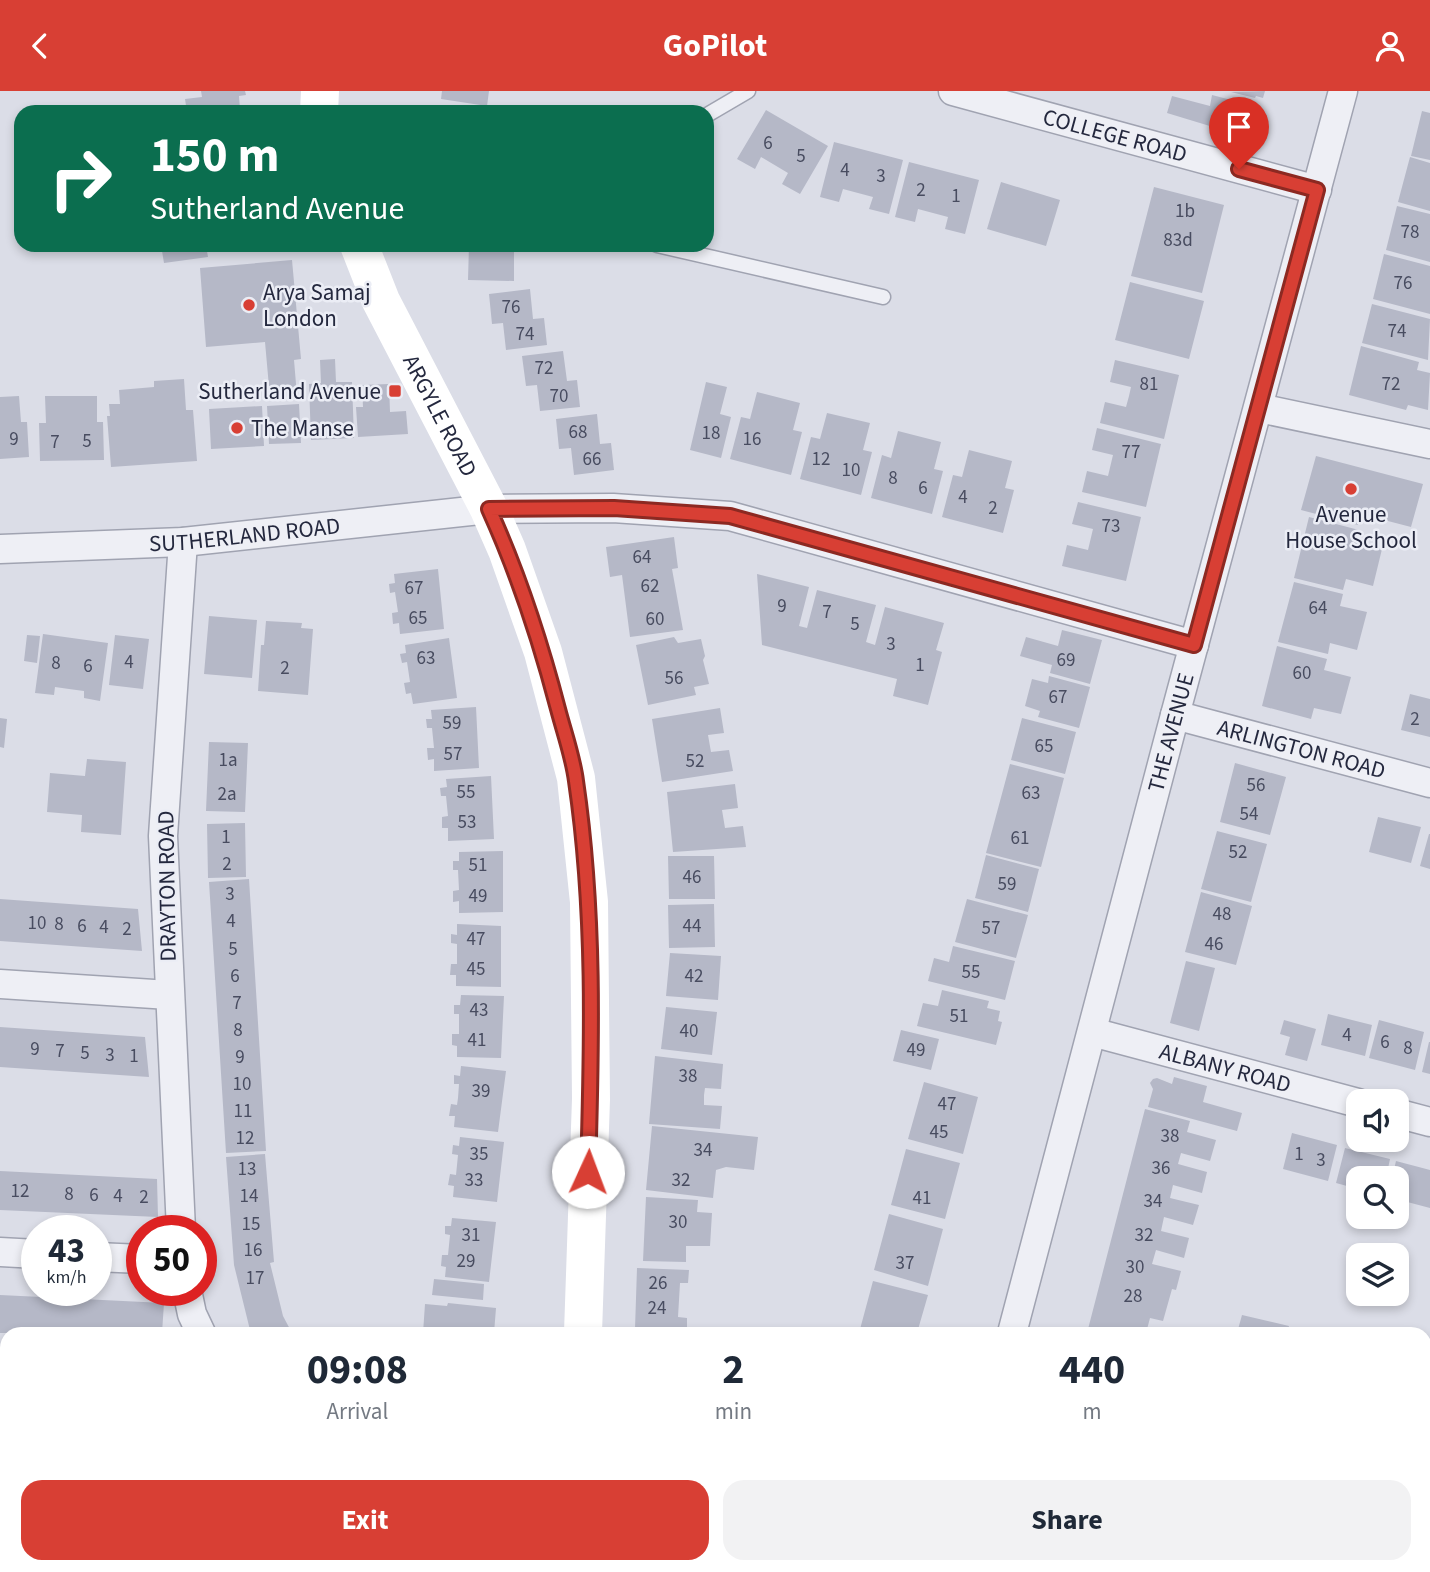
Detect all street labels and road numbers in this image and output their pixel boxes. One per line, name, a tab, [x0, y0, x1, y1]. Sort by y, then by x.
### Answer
street label: COLLEGE ROAD	[1039, 100, 1191, 170]
street label: ARGYLE ROAD	[395, 349, 486, 482]
street label: SUTHERLAND ROAD	[148, 509, 342, 560]
street label: THE AVENUE	[1139, 669, 1202, 796]
street label: ARLINGTON ROAD	[1214, 711, 1389, 787]
street label: DRAYTON ROAD	[149, 810, 185, 962]
street label: ALBANY ROAD	[1156, 1034, 1295, 1101]

